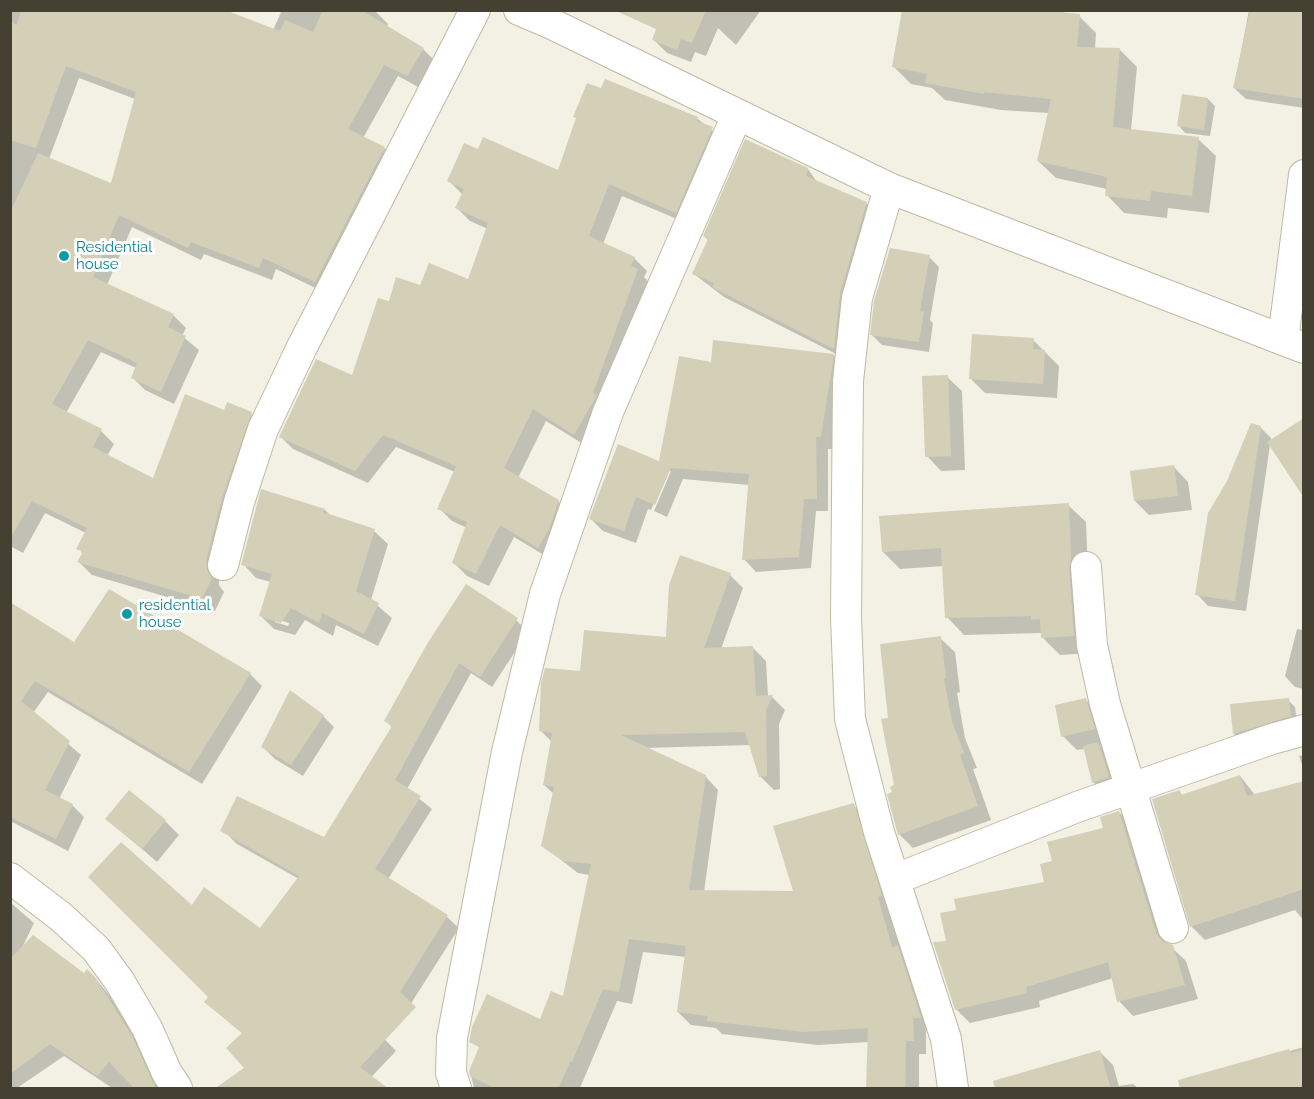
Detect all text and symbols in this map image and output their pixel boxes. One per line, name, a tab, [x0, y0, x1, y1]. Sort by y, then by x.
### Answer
place label: Residential house	[76, 238, 152, 273]
marker: Residential house	[57, 249, 71, 263]
place label: residential house	[139, 596, 211, 631]
marker: residential house	[120, 607, 134, 621]

